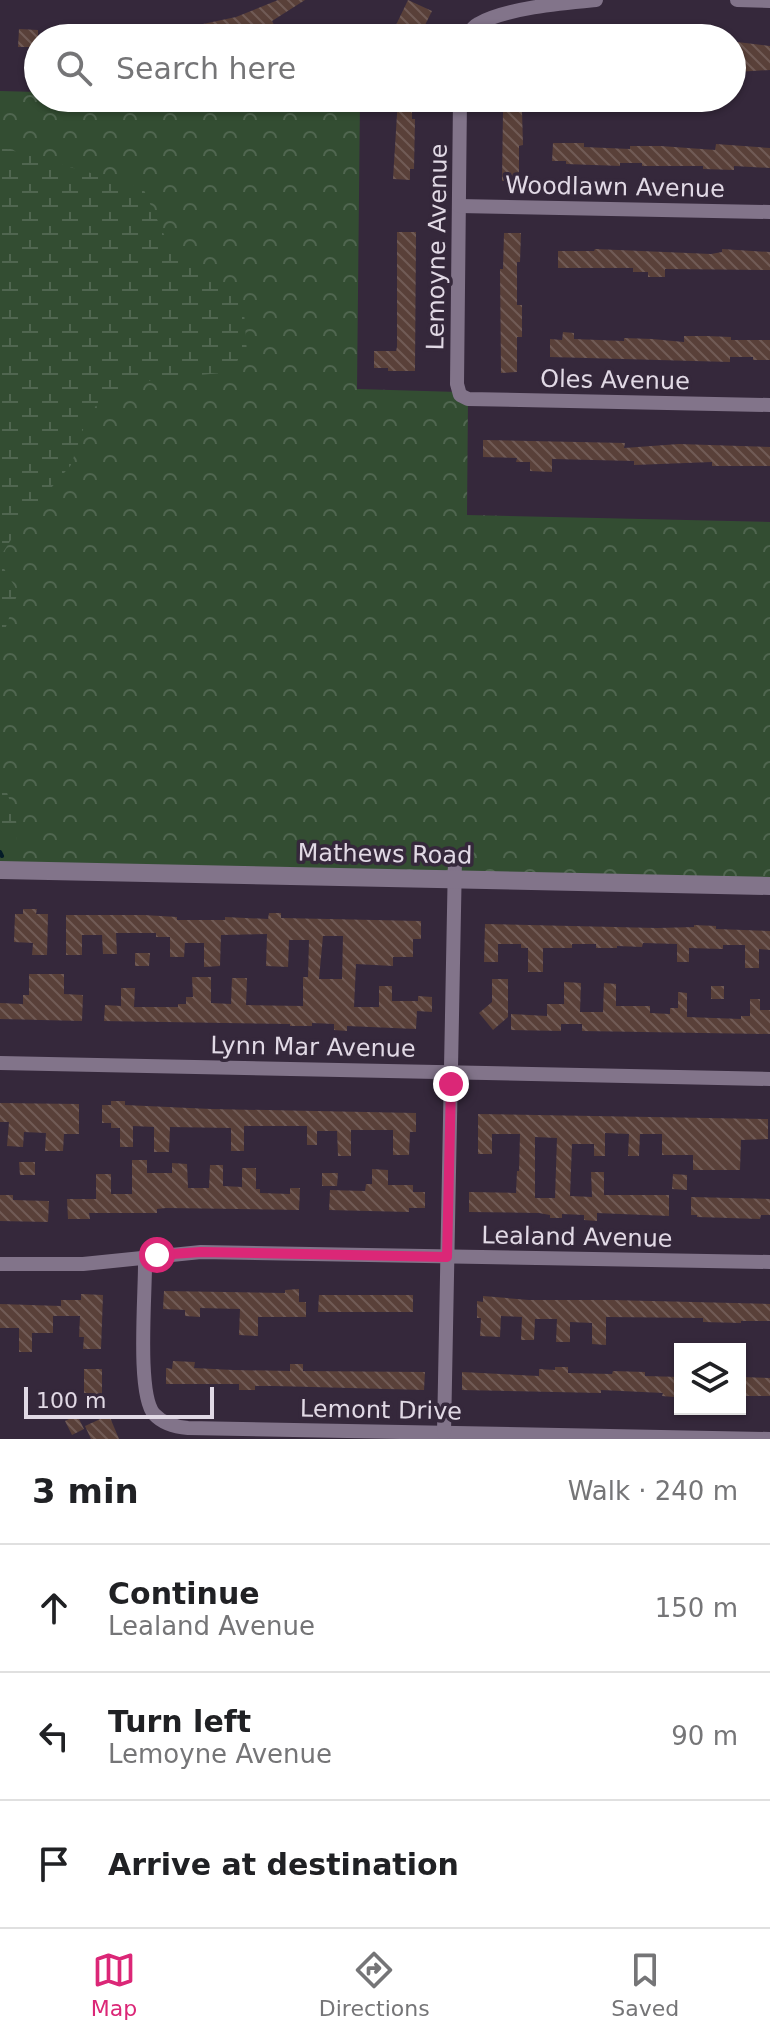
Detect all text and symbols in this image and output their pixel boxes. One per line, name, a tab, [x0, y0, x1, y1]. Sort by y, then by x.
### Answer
search box	[24, 24, 746, 112]
icon: search	[52, 46, 96, 90]
text: Search here	[116, 51, 296, 86]
street label: Lemoyne Avenue	[421, 143, 453, 351]
street label: Woodlawn Avenue	[505, 171, 725, 203]
street label: Oles Avenue	[540, 365, 690, 395]
street label: Mathews Road	[297, 838, 473, 870]
street label: Lynn Mar Avenue	[210, 1031, 416, 1063]
route end	[433, 1066, 469, 1102]
street label: Lealand Avenue	[481, 1221, 673, 1253]
route start	[139, 1237, 175, 1273]
map controls	[674, 1343, 746, 1415]
button: layers	[674, 1343, 746, 1415]
scale bar	[24, 1383, 214, 1419]
text: 100 m	[36, 1388, 106, 1413]
street label: Lemont Drive	[300, 1395, 462, 1425]
text: 3 min	[32, 1471, 139, 1511]
text: Walk · 240 m	[568, 1476, 738, 1506]
text: Continue	[108, 1576, 260, 1611]
icon: ahead	[32, 1586, 76, 1630]
text: 150 m	[655, 1593, 738, 1623]
text: Lealand Avenue	[108, 1611, 315, 1641]
text: Turn left	[108, 1704, 251, 1739]
icon: left	[32, 1714, 76, 1758]
text: 90 m	[671, 1721, 738, 1751]
text: Lemoyne Avenue	[108, 1739, 332, 1769]
icon: arrive	[32, 1842, 76, 1886]
text: Arrive at destination	[108, 1847, 459, 1882]
tab: Map	[91, 1948, 137, 2021]
tab: Directions	[319, 1948, 430, 2021]
tab: Saved	[611, 1948, 679, 2021]

